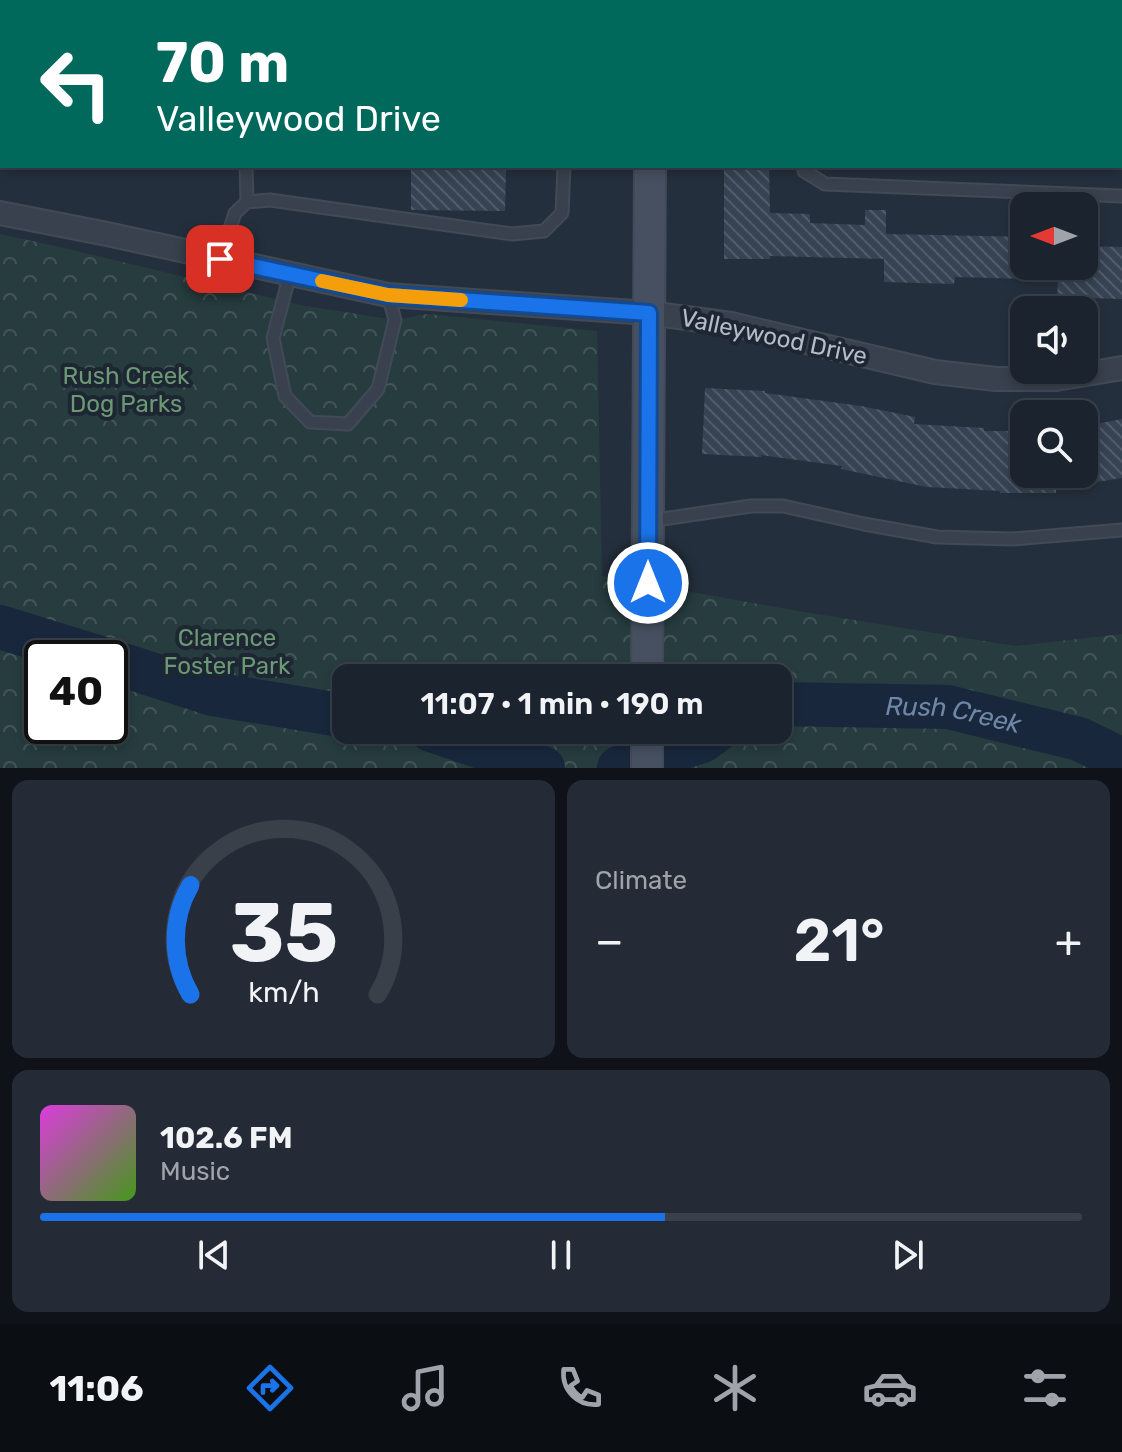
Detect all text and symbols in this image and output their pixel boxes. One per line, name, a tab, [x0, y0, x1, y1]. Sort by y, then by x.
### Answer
text: 70 m	[156, 30, 289, 96]
icon: left	[24, 32, 128, 136]
text: Valleywood Drive	[156, 97, 441, 140]
north arrow	[1010, 192, 1098, 280]
map controls	[1010, 192, 1098, 488]
pin	[186, 225, 254, 293]
icon: arrive	[198, 237, 242, 281]
button: sound	[1010, 296, 1098, 384]
street label: Valleywood Drive	[678, 304, 870, 370]
park label: Rush Creek Dog Parks	[62, 362, 190, 418]
button: search	[1010, 400, 1098, 488]
position arrow	[606, 541, 690, 625]
park label: Clarence Foster Park	[164, 624, 291, 680]
speed limit sign: 40	[24, 640, 128, 744]
text: 11:07 · 1 min · 190 m	[421, 686, 704, 722]
water label: Rush Creek	[885, 690, 1025, 740]
text: Climate	[595, 865, 687, 896]
text: 35	[229, 883, 338, 982]
text: 21°	[794, 905, 885, 976]
text: −	[595, 915, 624, 967]
text: +	[1055, 915, 1082, 967]
text: km/h	[248, 975, 319, 1009]
text: 102.6 FM	[160, 1120, 292, 1156]
text: Music	[160, 1156, 230, 1187]
icon: previous	[192, 1233, 236, 1277]
icon: pause	[539, 1233, 583, 1277]
icon: next	[886, 1233, 930, 1277]
icon: directions	[242, 1360, 298, 1416]
icon: music	[397, 1360, 453, 1416]
icon: phone	[552, 1360, 608, 1416]
icon: climate	[707, 1360, 763, 1416]
icon: car	[862, 1360, 918, 1416]
icon: filters	[1017, 1360, 1073, 1416]
text: 11:06	[49, 1367, 144, 1410]

